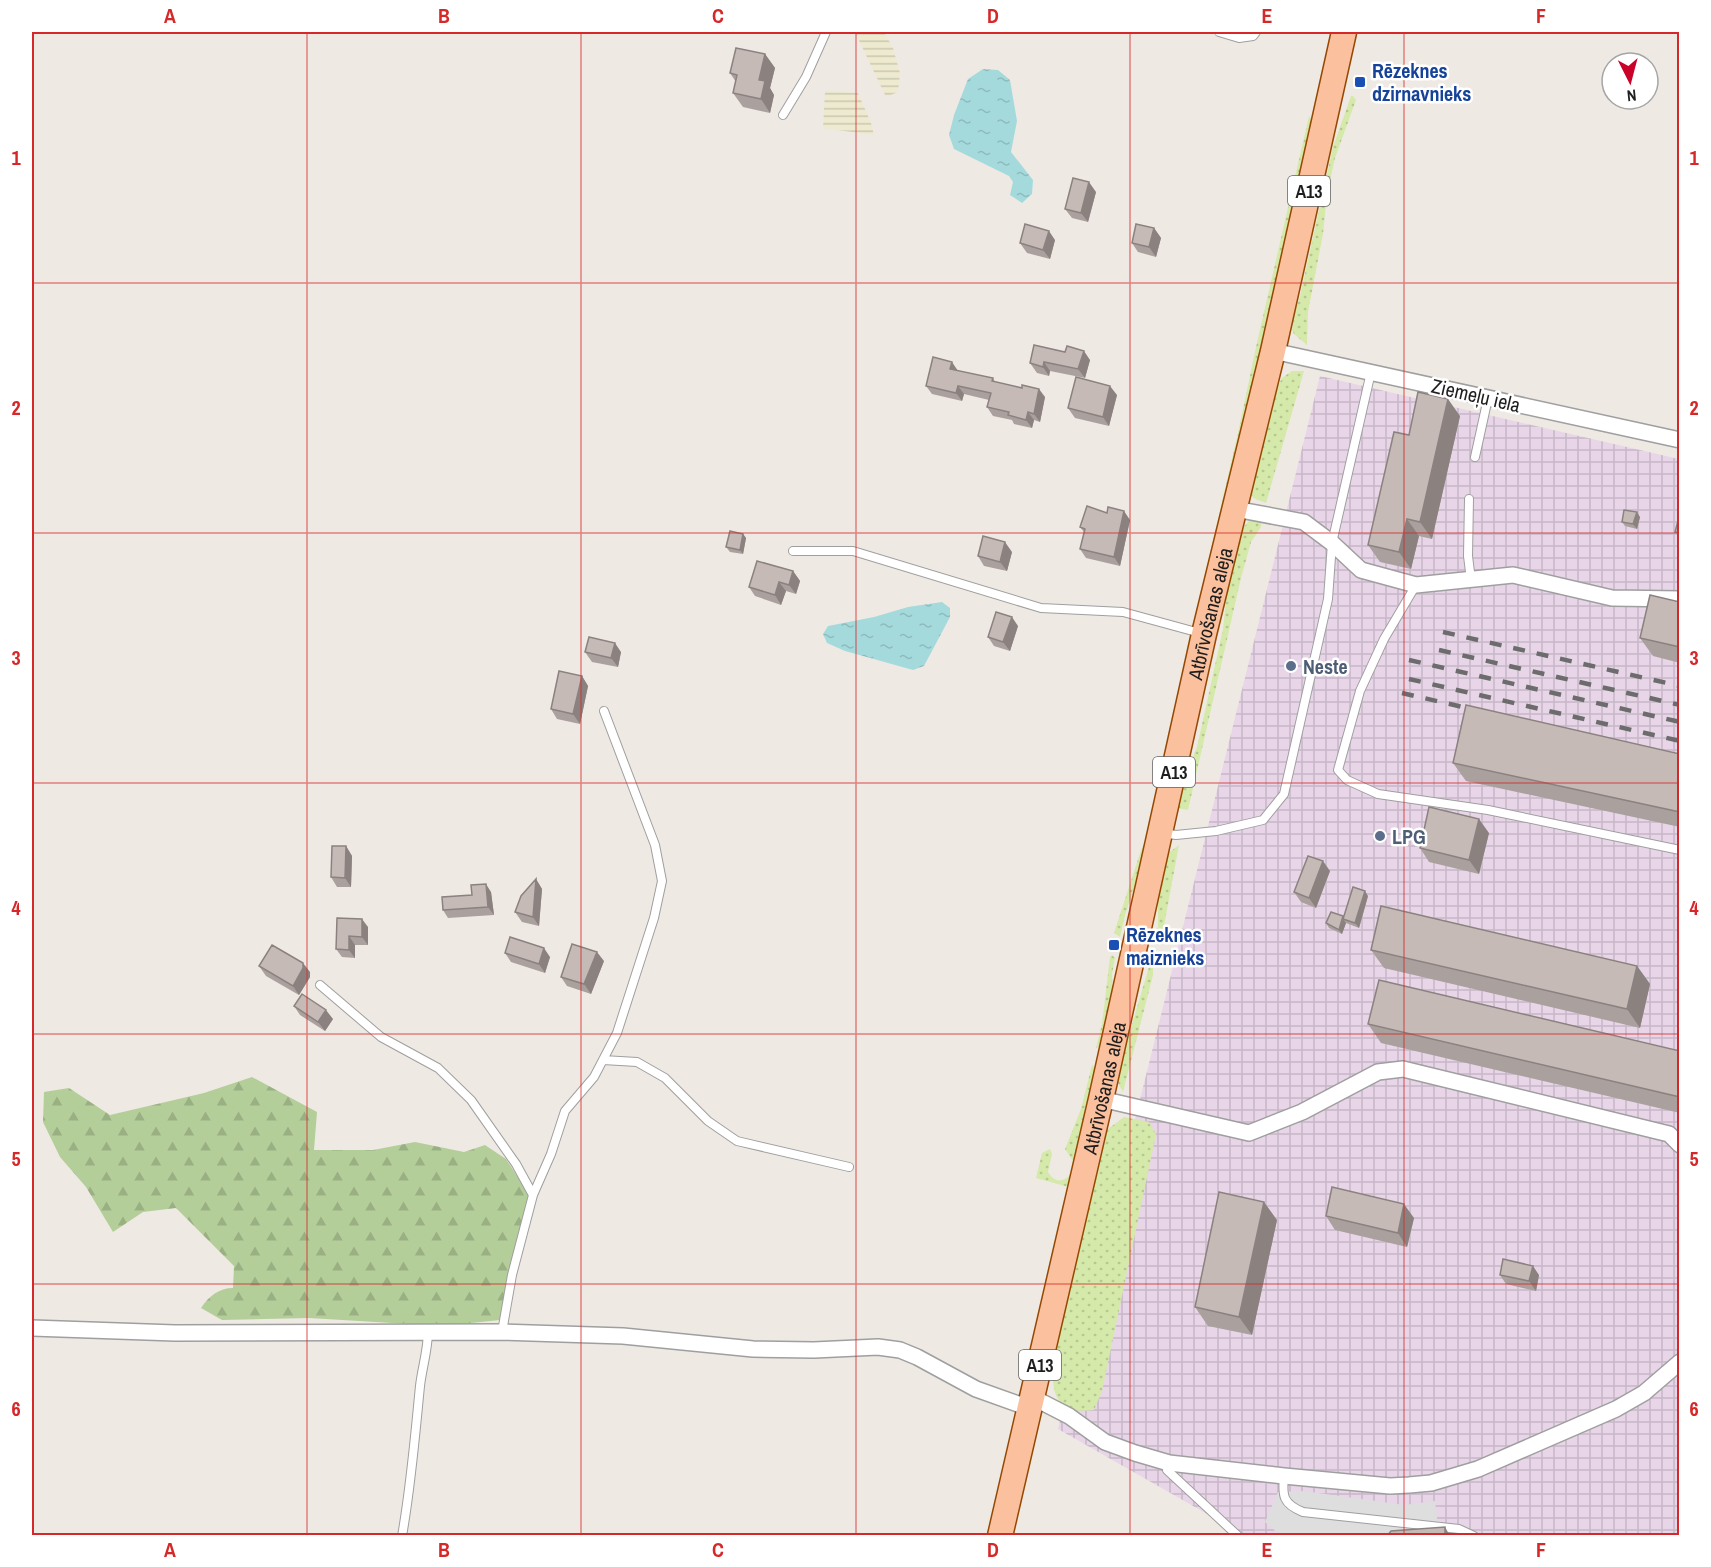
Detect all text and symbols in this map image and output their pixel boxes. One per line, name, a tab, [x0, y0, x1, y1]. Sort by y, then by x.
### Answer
text: A	[164, 2, 176, 29]
text: B	[438, 2, 450, 29]
text: C	[712, 2, 724, 29]
text: D	[987, 2, 999, 29]
text: E	[1262, 2, 1273, 29]
text: F	[1536, 2, 1546, 29]
north arrow	[1600, 51, 1660, 111]
place label: Rēzeknes dzirnavnieks	[1372, 57, 1471, 107]
marker: Rēzeknes dzirnavnieks	[1353, 75, 1367, 89]
text: N	[1626, 84, 1637, 107]
text: 1	[11, 144, 21, 171]
text: 1	[1689, 144, 1699, 171]
road number: A13	[1288, 176, 1330, 206]
street label: Ziemeļu iela	[1429, 372, 1523, 418]
text: 2	[11, 394, 21, 421]
text: 2	[1689, 394, 1699, 421]
street label: Atbrīvošanas aleja	[1181, 545, 1238, 683]
text: 3	[11, 644, 21, 671]
text: 3	[1689, 644, 1699, 671]
place label: Neste	[1303, 653, 1348, 680]
marker: Neste	[1284, 659, 1298, 673]
road number: A13	[1153, 757, 1195, 787]
place label: LPG	[1392, 823, 1426, 850]
marker: LPG	[1373, 829, 1387, 843]
text: 4	[11, 894, 21, 921]
text: 4	[1689, 894, 1699, 921]
place label: Rēzeknes maiznieks	[1126, 921, 1204, 971]
marker: Rēzeknes maiznieks	[1107, 938, 1121, 952]
street label: Atbrīvošanas aleja	[1075, 1019, 1131, 1158]
text: 5	[11, 1145, 21, 1172]
text: 5	[1689, 1145, 1699, 1172]
road number: A13	[1019, 1350, 1061, 1380]
text: 6	[11, 1395, 21, 1422]
text: 6	[1689, 1395, 1699, 1422]
text: A	[164, 1536, 176, 1563]
text: B	[438, 1536, 450, 1563]
text: C	[712, 1536, 724, 1563]
text: D	[987, 1536, 999, 1563]
text: E	[1262, 1536, 1273, 1563]
text: F	[1536, 1536, 1546, 1563]

